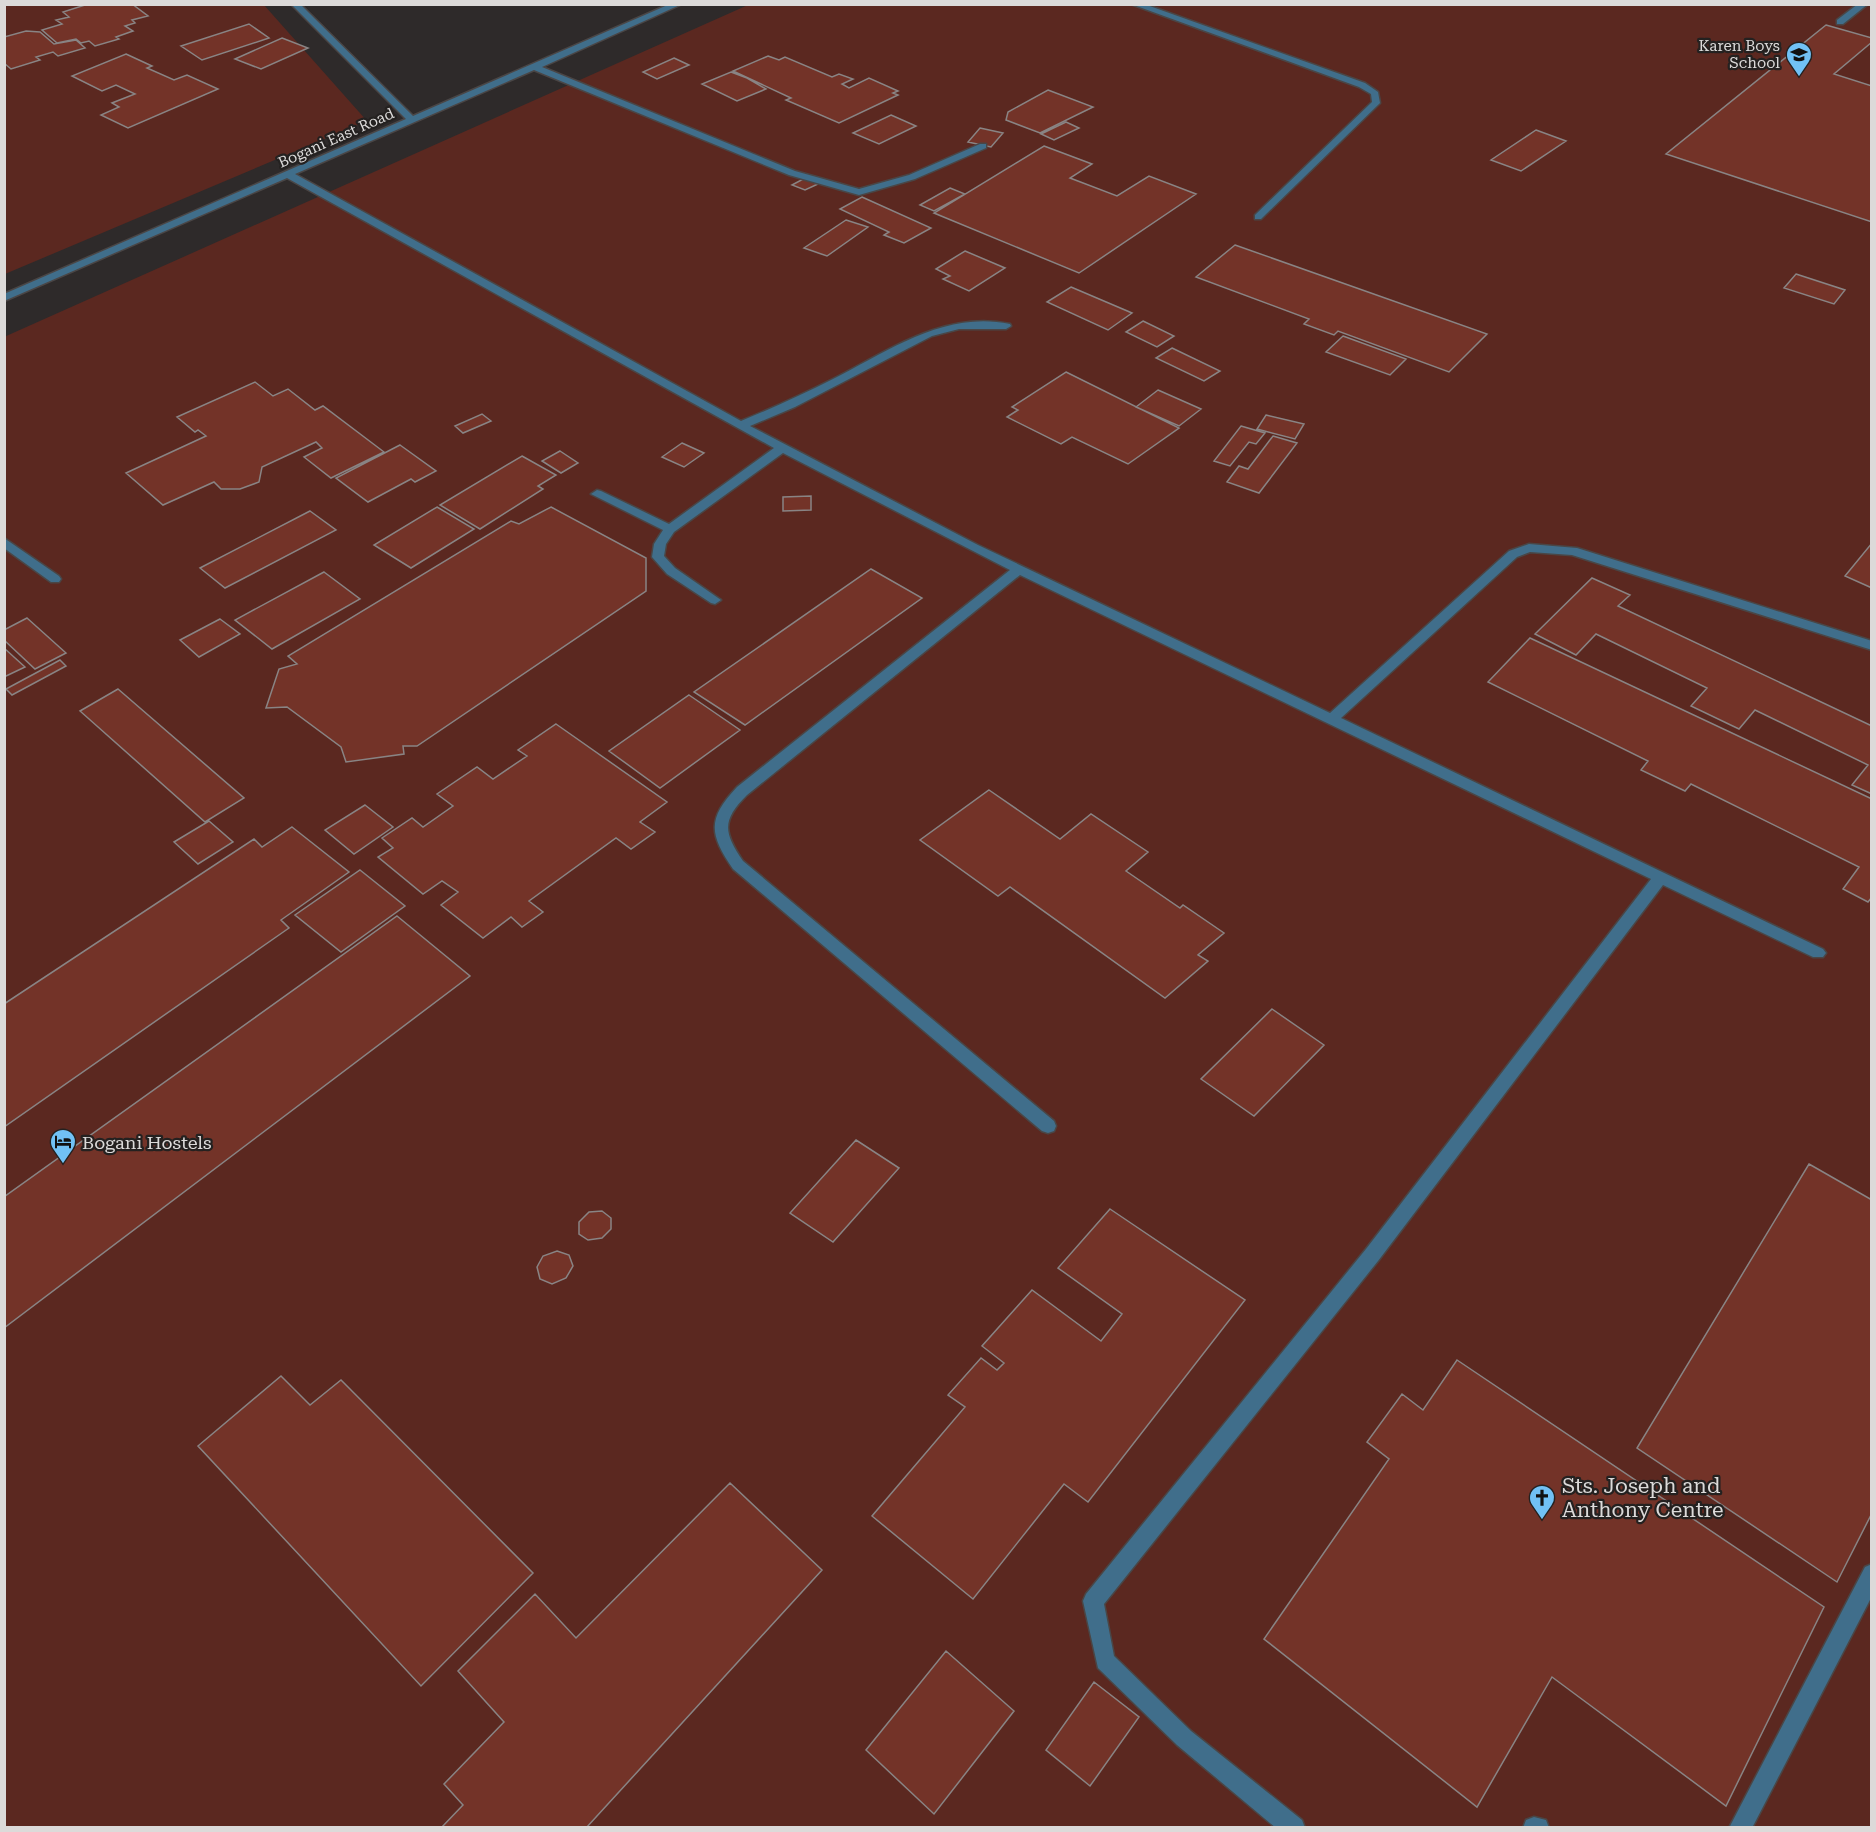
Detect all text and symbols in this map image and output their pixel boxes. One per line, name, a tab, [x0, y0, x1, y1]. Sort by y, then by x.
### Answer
place label: Karen Boys School	[1699, 37, 1780, 72]
school or university icon: Karen Boys School	[1784, 40, 1814, 78]
street label: Bogani East Road	[275, 104, 397, 172]
hotel icon: Bogani Hostels	[48, 1127, 78, 1165]
place label: Bogani Hostels	[82, 1132, 211, 1153]
place label: Sts. Joseph and Anthony Centre	[1562, 1474, 1724, 1522]
church icon: Sts. Joseph and Anthony Centre	[1527, 1483, 1557, 1521]

